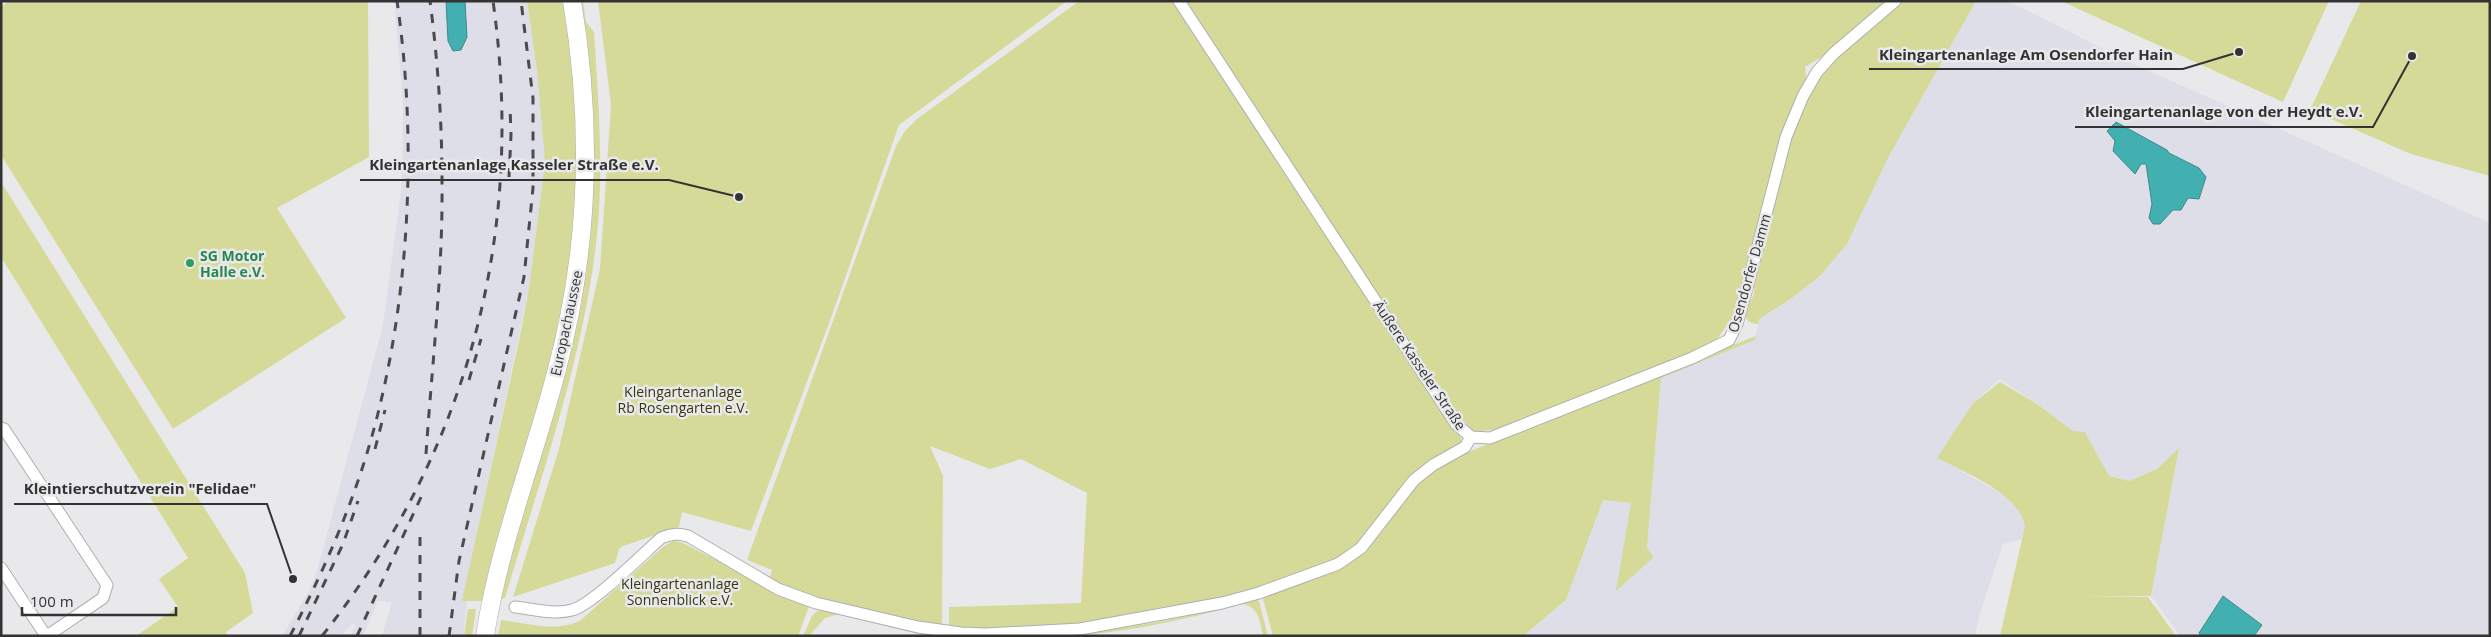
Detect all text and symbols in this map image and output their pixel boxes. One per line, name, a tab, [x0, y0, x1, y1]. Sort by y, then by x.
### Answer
callout: Kleingartenanlage Am Osendorfer Hain	[1869, 39, 2183, 69]
text: Kleingartenanlage Am Osendorfer Hain	[1879, 44, 2173, 64]
callout: Kleingartenanlage von der Heydt e.V.	[2075, 97, 2373, 127]
text: Kleingartenanlage von der Heydt e.V.	[2085, 101, 2363, 121]
callout: Kleingartenanlage Kasseler Straße e.V.	[360, 150, 669, 180]
text: Kleingartenanlage Kasseler Straße e.V.	[369, 154, 659, 174]
street label: Osendorfer Damm	[1723, 211, 1775, 335]
place label: SG Motor Halle e.V.	[200, 246, 265, 281]
marker: SG Motor Halle e.V.	[184, 257, 196, 269]
street label: Europachaussee	[546, 268, 587, 378]
street label: Äußere Kasseler Straße	[1370, 297, 1471, 434]
park label: Kleingartenanlage Rb Rosengarten e.V.	[618, 382, 748, 417]
callout: Kleintierschutzverein "Felidae"	[14, 474, 267, 504]
text: Kleintierschutzverein "Felidae"	[24, 478, 256, 498]
park label: Kleingartenanlage Sonnenblick e.V.	[621, 574, 739, 609]
scale bar	[22, 584, 176, 616]
text: 100 m	[30, 591, 74, 611]

